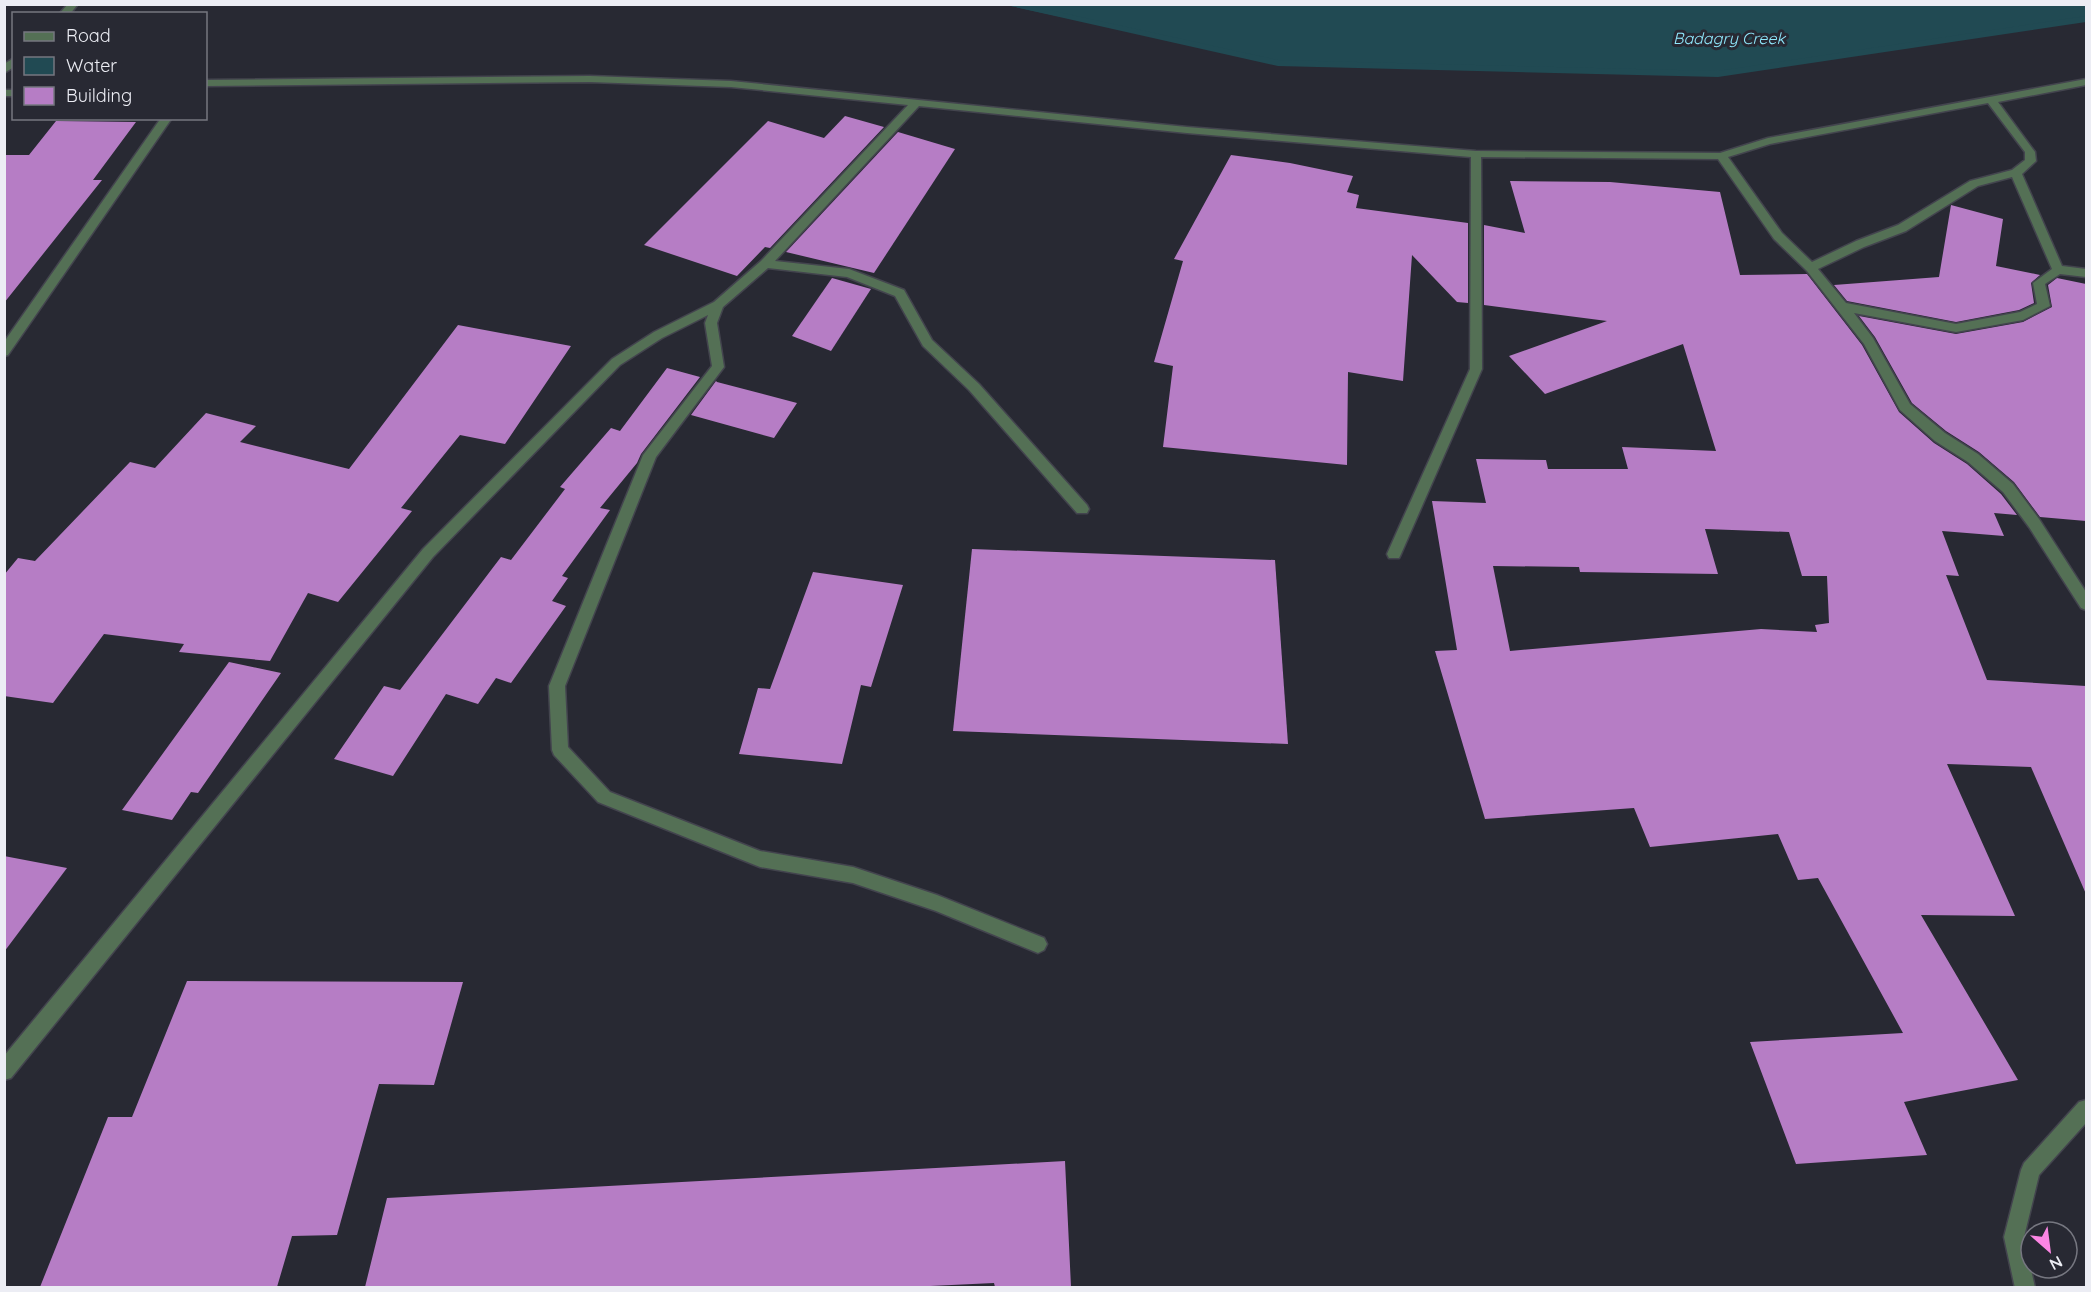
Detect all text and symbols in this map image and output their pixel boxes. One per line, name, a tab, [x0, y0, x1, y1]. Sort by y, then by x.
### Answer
legend	[12, 12, 207, 120]
text: Road	[66, 24, 111, 47]
water label: Badagry Creek	[1673, 28, 1786, 48]
text: Water	[66, 54, 117, 77]
text: Building	[66, 84, 132, 107]
north arrow	[2019, 1220, 2079, 1280]
text: N	[2046, 1252, 2066, 1275]

